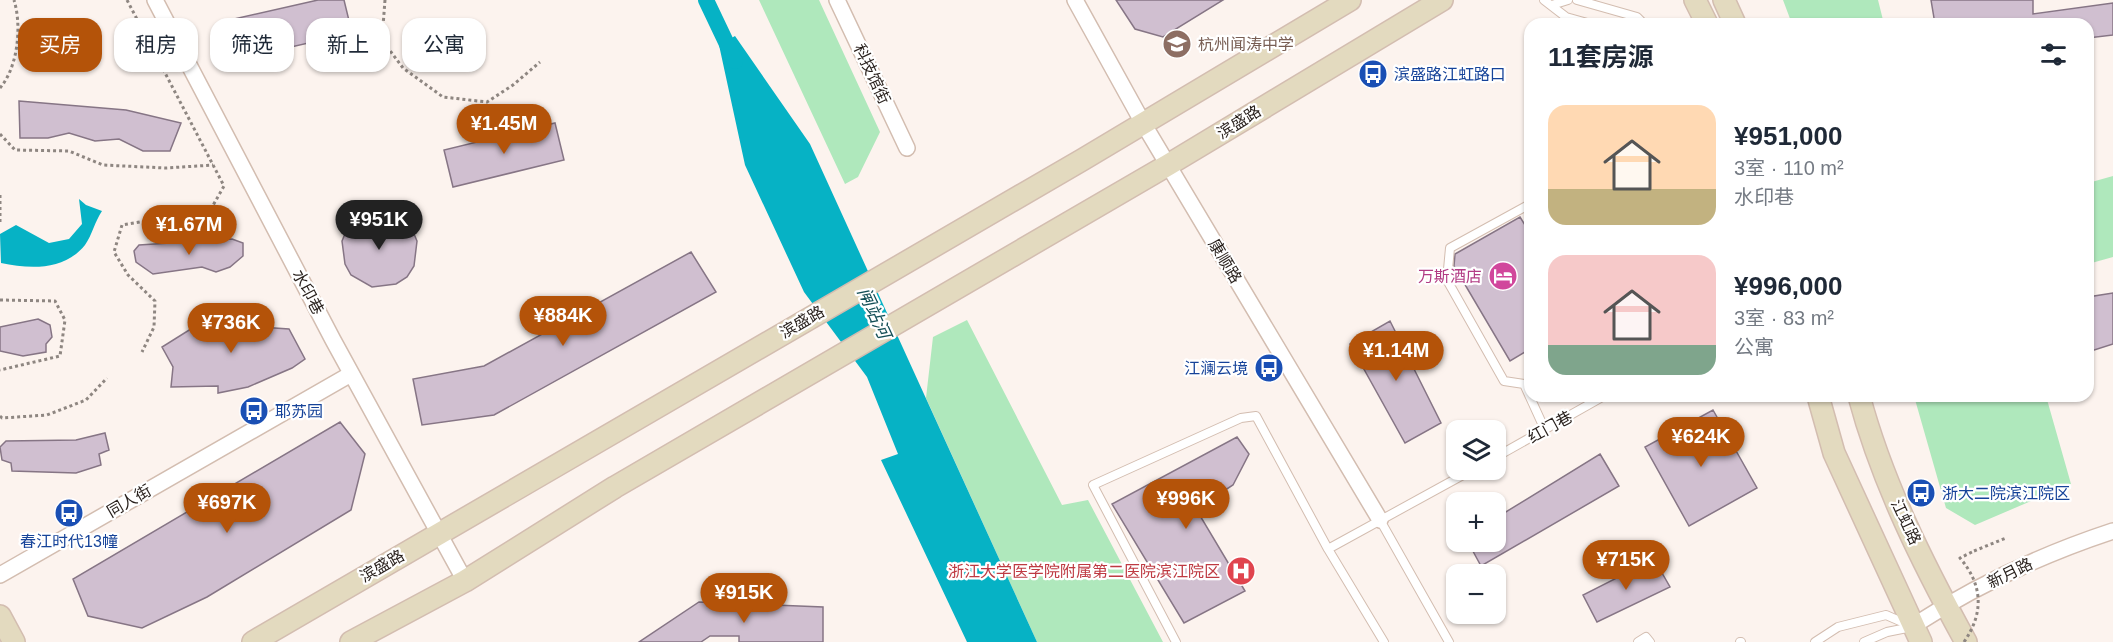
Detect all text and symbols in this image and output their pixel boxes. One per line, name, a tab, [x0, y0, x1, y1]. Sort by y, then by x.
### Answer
chip: 买房	[18, 18, 102, 72]
chip: 租房	[114, 18, 198, 72]
chip: 筛选	[210, 18, 294, 72]
chip: 新上	[306, 18, 390, 72]
chip: 公寓	[402, 18, 486, 72]
school or university icon: 杭州闻涛中学	[1161, 28, 1193, 60]
place label: 杭州闻涛中学	[1198, 36, 1294, 53]
icon: filters	[2037, 38, 2070, 71]
street label: 科技馆街	[851, 41, 893, 107]
text: 11套房源	[1548, 42, 1654, 72]
bus stop icon: 滨盛路江虹路口	[1357, 58, 1389, 90]
place label: 滨盛路江虹路口	[1394, 66, 1506, 83]
street label: 滨盛路	[1214, 102, 1264, 142]
pin: ¥1.45M	[455, 104, 553, 155]
text: ¥1.45M	[471, 112, 537, 134]
text: ¥951,000	[1734, 121, 1842, 151]
icon: home	[1596, 129, 1668, 201]
text: 3室 · 110 m²	[1734, 157, 1844, 179]
text: 水印巷	[1734, 186, 1794, 208]
pin: ¥951K	[337, 200, 421, 251]
pin: ¥1.67M	[140, 205, 238, 256]
text: ¥951K	[350, 208, 408, 230]
text: ¥1.67M	[156, 213, 222, 235]
street label: 康顺路	[1205, 236, 1245, 286]
hotel icon: 万斯酒店	[1487, 260, 1519, 292]
street label: 水印巷	[289, 267, 327, 317]
place label: 万斯酒店	[1418, 268, 1482, 285]
text: ¥996,000	[1734, 271, 1842, 301]
icon: home	[1596, 279, 1668, 351]
water label: 闸站河	[854, 284, 896, 344]
pin: ¥884K	[521, 296, 605, 347]
pin: ¥736K	[189, 303, 273, 354]
street label: 滨盛路	[777, 303, 827, 341]
text: ¥884K	[534, 304, 592, 326]
text: 3室 · 83 m²	[1734, 307, 1834, 329]
text: ¥736K	[202, 311, 260, 333]
pin: ¥1.14M	[1347, 331, 1445, 382]
text: 公寓	[1734, 336, 1774, 358]
text: ¥1.14M	[1363, 339, 1429, 361]
bus stop icon: 江澜云境	[1253, 352, 1285, 384]
place label: 江澜云境	[1184, 360, 1248, 377]
bus stop icon: 耶苏园	[238, 395, 270, 427]
place label: 耶苏园	[275, 403, 323, 420]
street label: 红门巷	[1525, 408, 1575, 446]
pin: ¥624K	[1659, 417, 1743, 468]
map controls	[1446, 420, 1506, 624]
button: layers	[1446, 420, 1506, 480]
text: ¥624K	[1672, 425, 1730, 447]
bus stop icon: 浙大二院滨江院区	[1905, 477, 1937, 509]
pin: ¥996K	[1144, 479, 1228, 530]
street label: 同人街	[104, 482, 154, 520]
pin: ¥697K	[185, 483, 269, 534]
place label: 浙大二院滨江院区	[1942, 485, 2070, 502]
text: ¥996K	[1157, 487, 1215, 509]
text: ¥697K	[198, 491, 256, 513]
button: +	[1446, 492, 1506, 552]
bus stop icon: 春江时代13幢	[53, 497, 85, 529]
street label: 江虹路	[1888, 497, 1924, 547]
place label: 春江时代13幢	[20, 533, 118, 550]
pin: ¥715K	[1584, 540, 1668, 591]
street label: 滨盛路	[357, 547, 407, 585]
text: ¥715K	[1597, 548, 1655, 570]
hospital icon: 浙江大学医学院附属第二医院滨江院区	[1225, 555, 1257, 587]
street label: 新月路	[1985, 555, 2035, 591]
place label: 浙江大学医学院附属第二医院滨江院区	[948, 563, 1220, 580]
button: −	[1446, 564, 1506, 624]
pin: ¥915K	[702, 573, 786, 624]
text: ¥915K	[715, 581, 773, 603]

